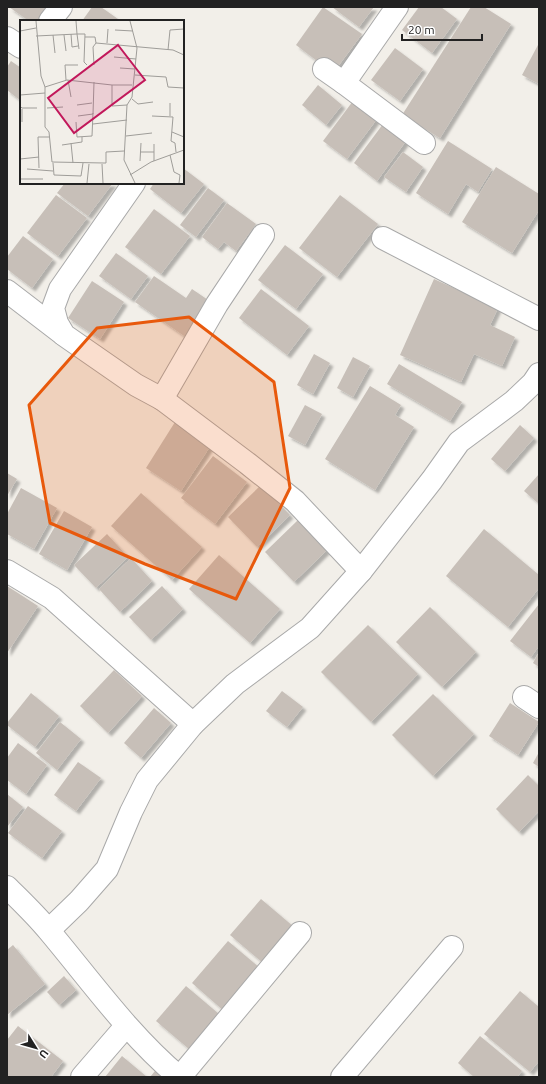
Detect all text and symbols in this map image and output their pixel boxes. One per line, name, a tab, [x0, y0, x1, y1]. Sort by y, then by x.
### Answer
scale bar	[402, 16, 482, 42]
inset map	[20, 20, 184, 184]
text: 20 m	[408, 23, 435, 36]
north arrow	[16, 1028, 56, 1068]
text: U	[37, 1047, 51, 1061]

